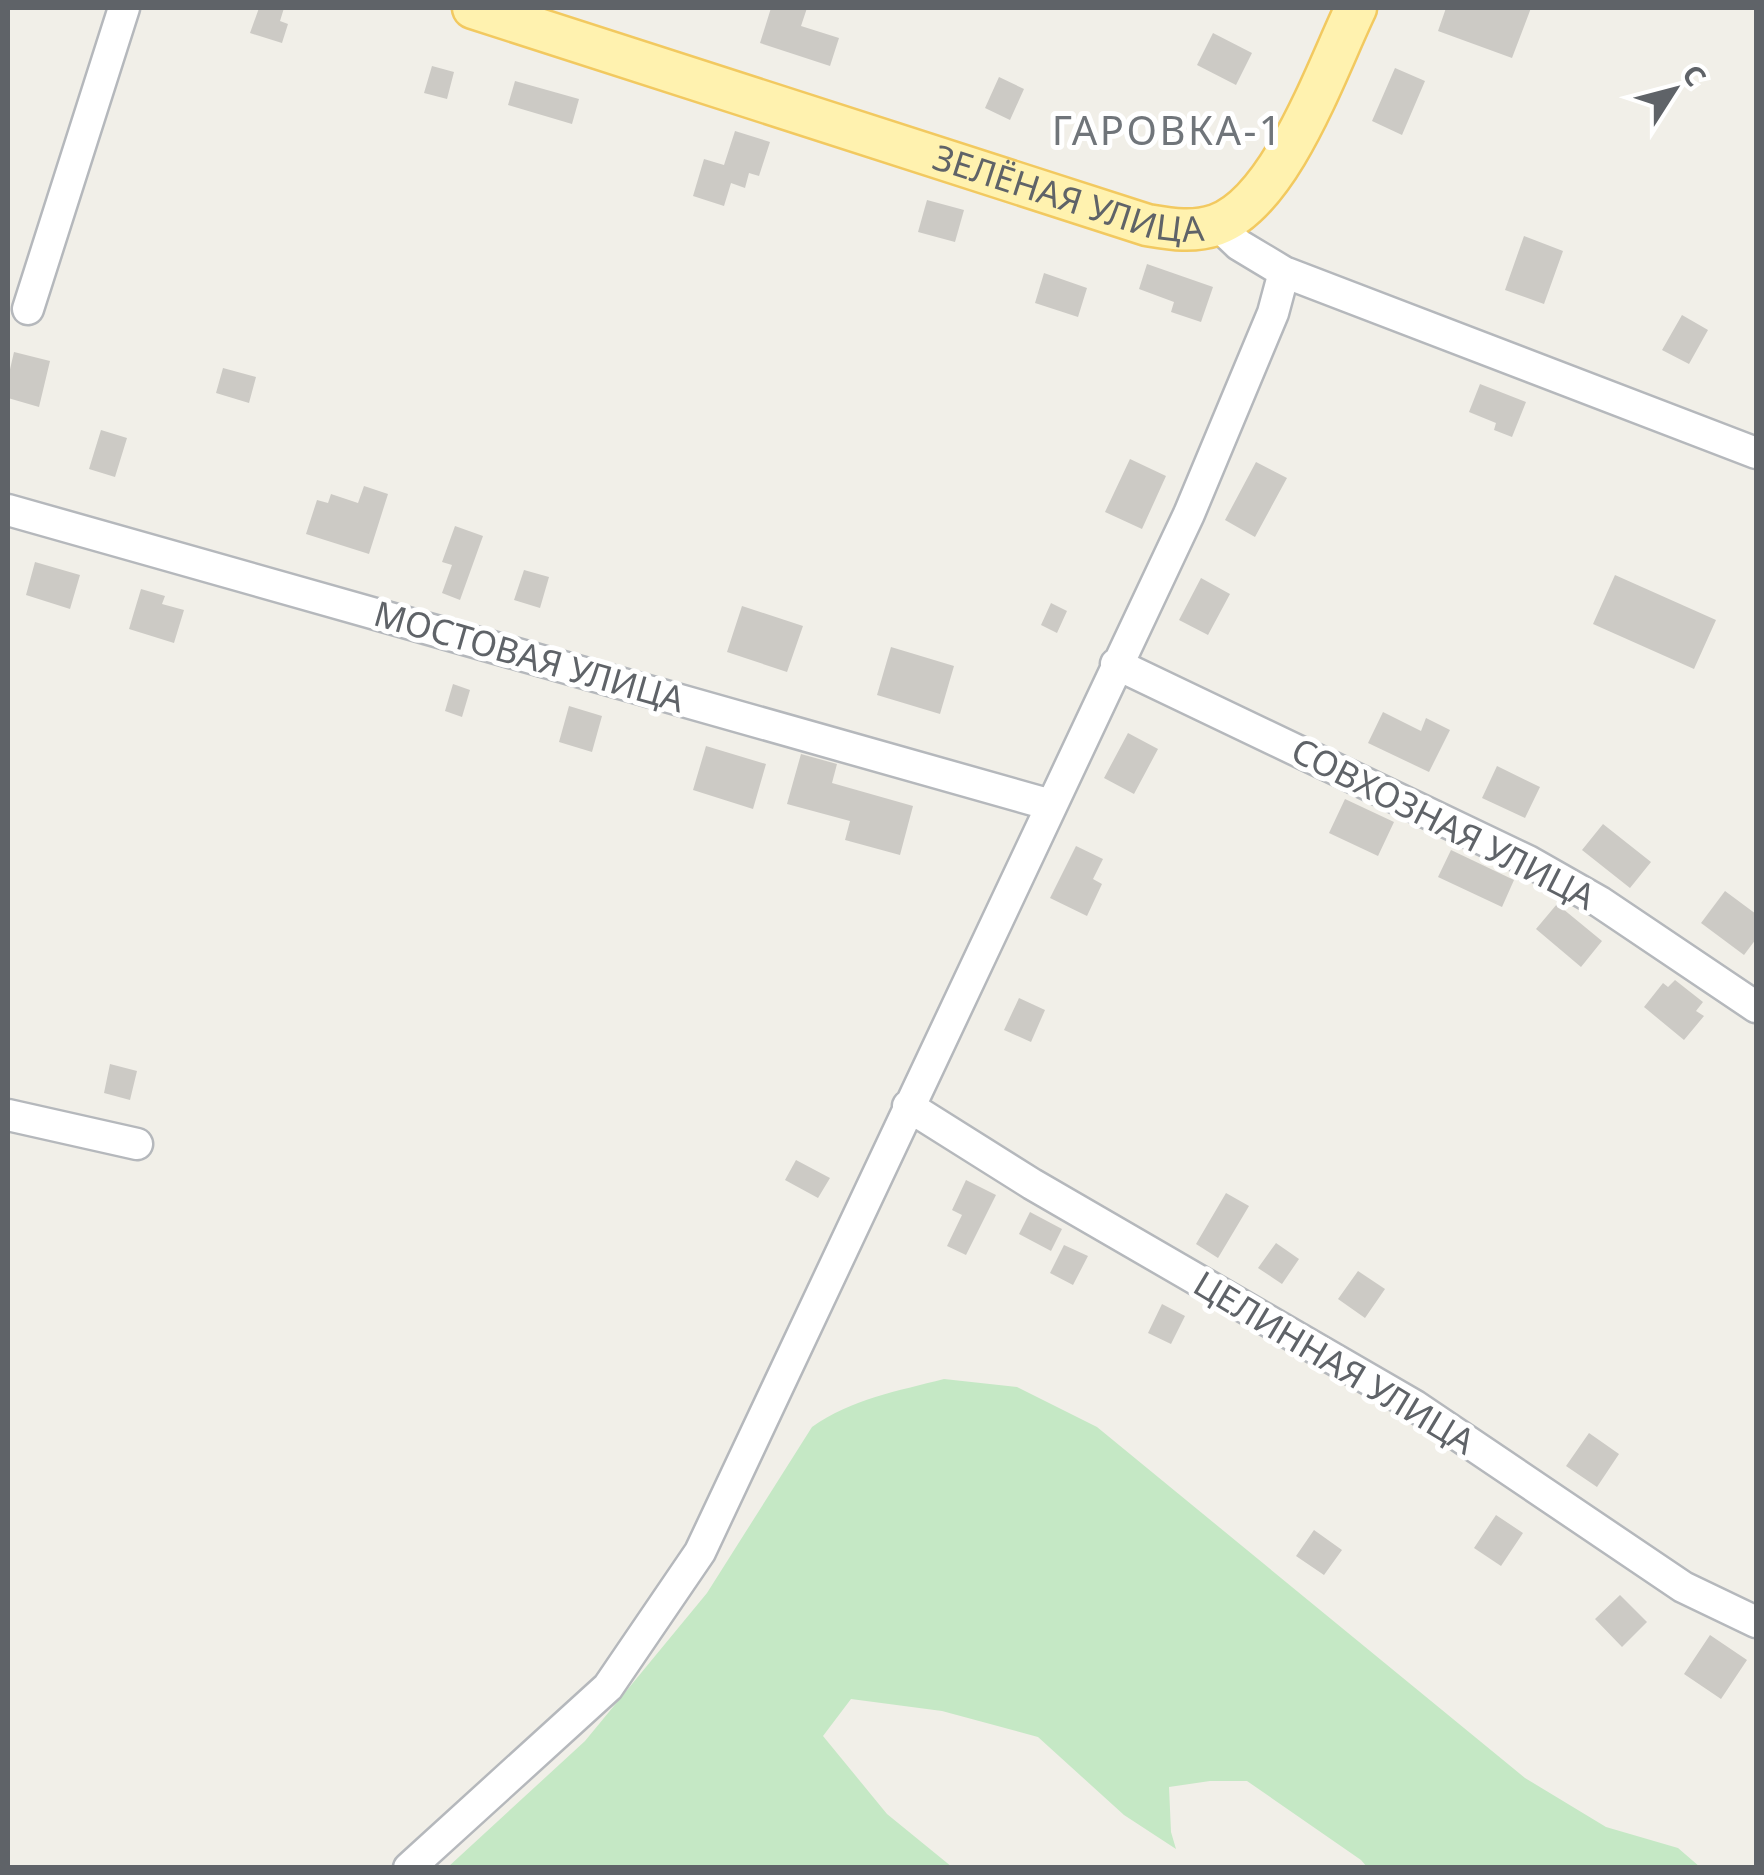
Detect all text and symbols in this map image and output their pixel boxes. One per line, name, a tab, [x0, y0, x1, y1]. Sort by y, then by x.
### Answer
north arrow	[1624, 40, 1724, 140]
text: С	[1674, 56, 1716, 93]
district label: ГАРОВКА-1	[1052, 102, 1284, 157]
street label: ЗЕЛЁНАЯ УЛИЦА	[927, 133, 1206, 252]
street label: МОСТОВАЯ УЛИЦА	[369, 589, 690, 722]
street label: СОВХОЗНАЯ УЛИЦА	[1284, 726, 1604, 920]
street label: ЦЕЛИННАЯ УЛИЦА	[1186, 1259, 1484, 1464]

